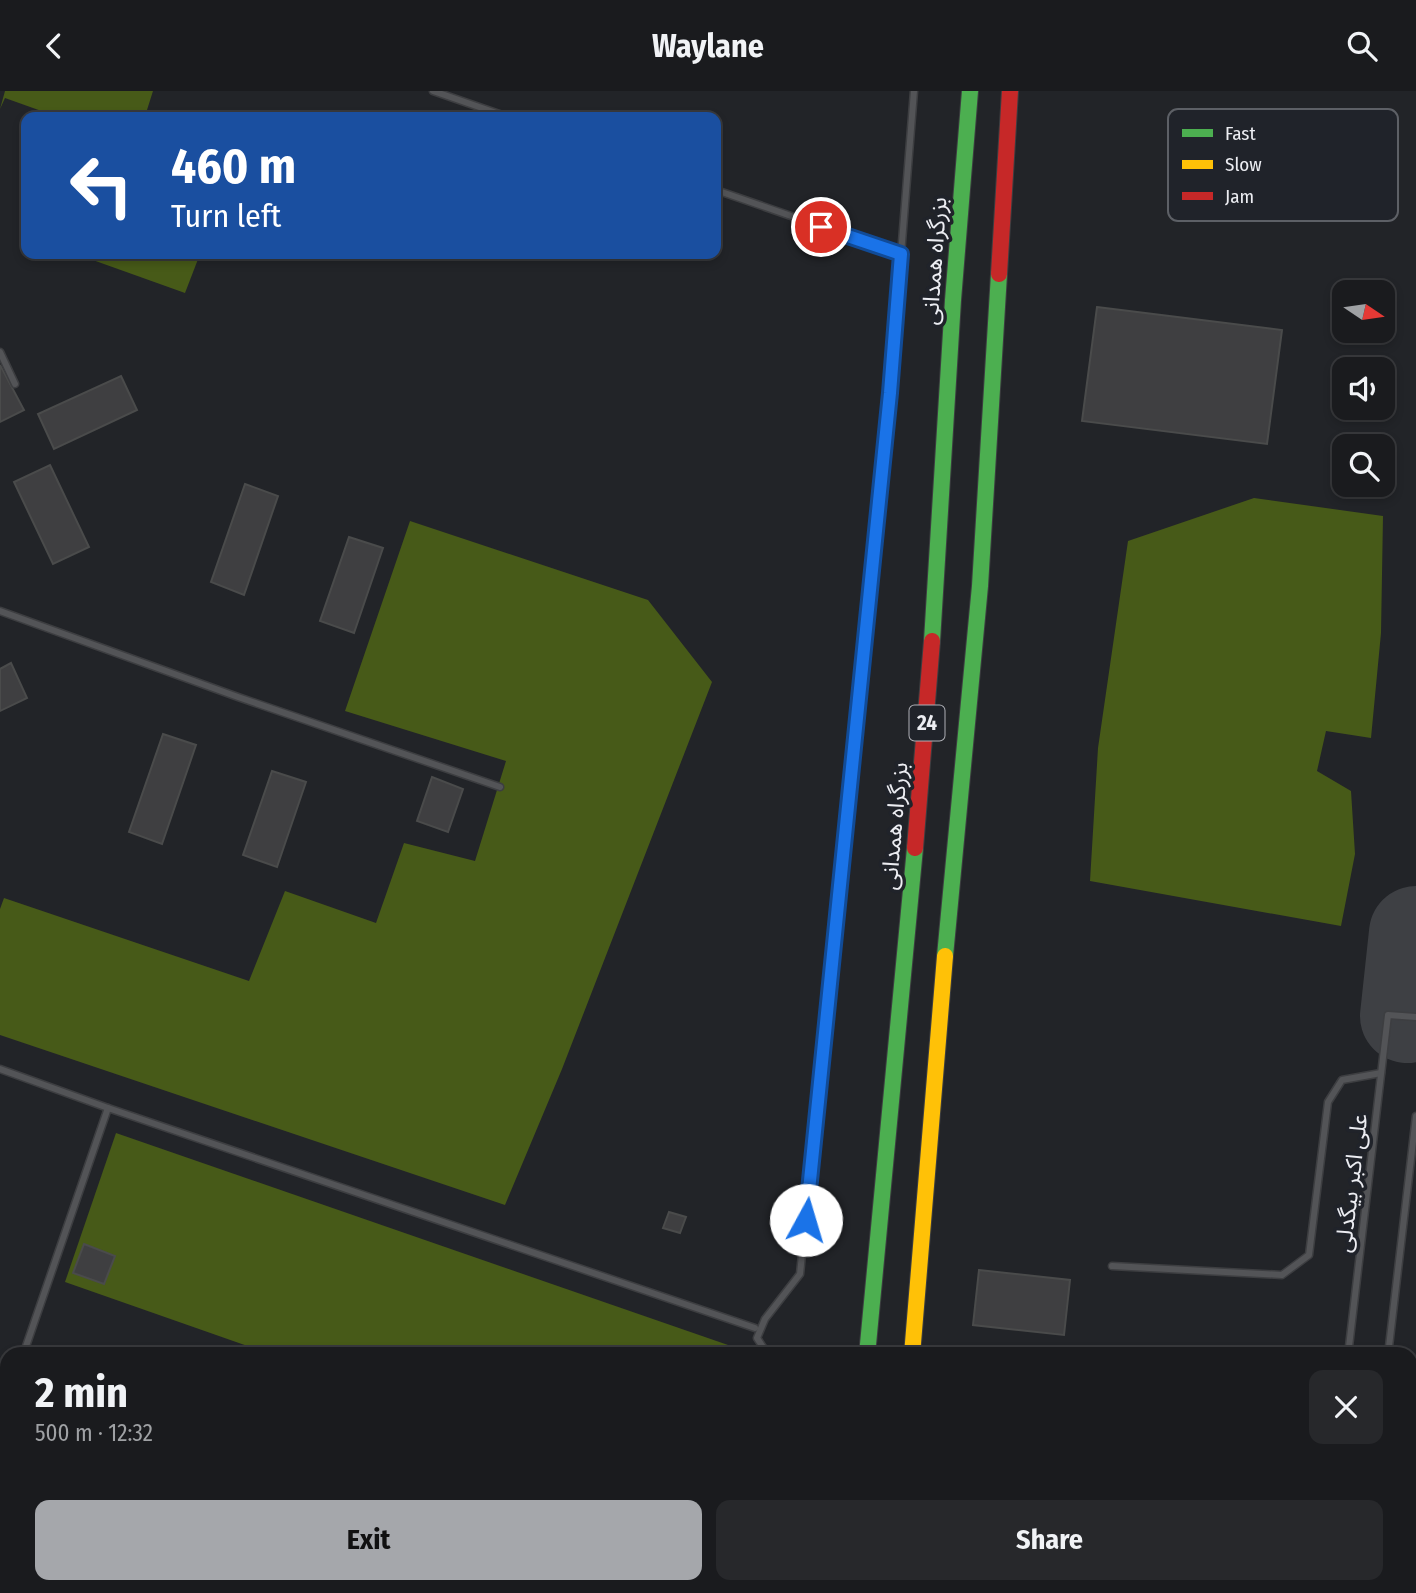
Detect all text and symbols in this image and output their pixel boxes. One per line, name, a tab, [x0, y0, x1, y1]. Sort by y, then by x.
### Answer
icon: back	[35, 27, 73, 65]
text: Waylane	[652, 27, 764, 65]
icon: search	[1343, 27, 1381, 65]
legend	[1168, 109, 1398, 221]
text: Fast	[1225, 122, 1256, 145]
text: 460 m	[171, 137, 296, 196]
icon: left	[56, 140, 147, 231]
text: Slow	[1225, 153, 1262, 176]
text: Jam	[1225, 185, 1254, 208]
street label: بزرگراه همدانی	[916, 196, 952, 326]
text: Turn left	[171, 197, 281, 235]
pin	[791, 197, 851, 257]
icon: arrive	[802, 208, 840, 246]
north arrow	[1332, 280, 1395, 343]
map controls	[1332, 280, 1395, 497]
button: sound	[1332, 357, 1395, 420]
button: search	[1332, 434, 1395, 497]
road number: 24	[909, 705, 944, 741]
street label: بزرگراه همدانی	[874, 761, 914, 891]
street label: علی اکبر بیگدلی	[1329, 1112, 1373, 1254]
position arrow	[769, 1183, 843, 1257]
text: 2 min	[35, 1368, 128, 1418]
button: close	[1309, 1370, 1383, 1444]
text: 500 m · 12:32	[35, 1419, 153, 1447]
button: Exit	[35, 1500, 702, 1580]
button: Share	[716, 1500, 1383, 1580]

